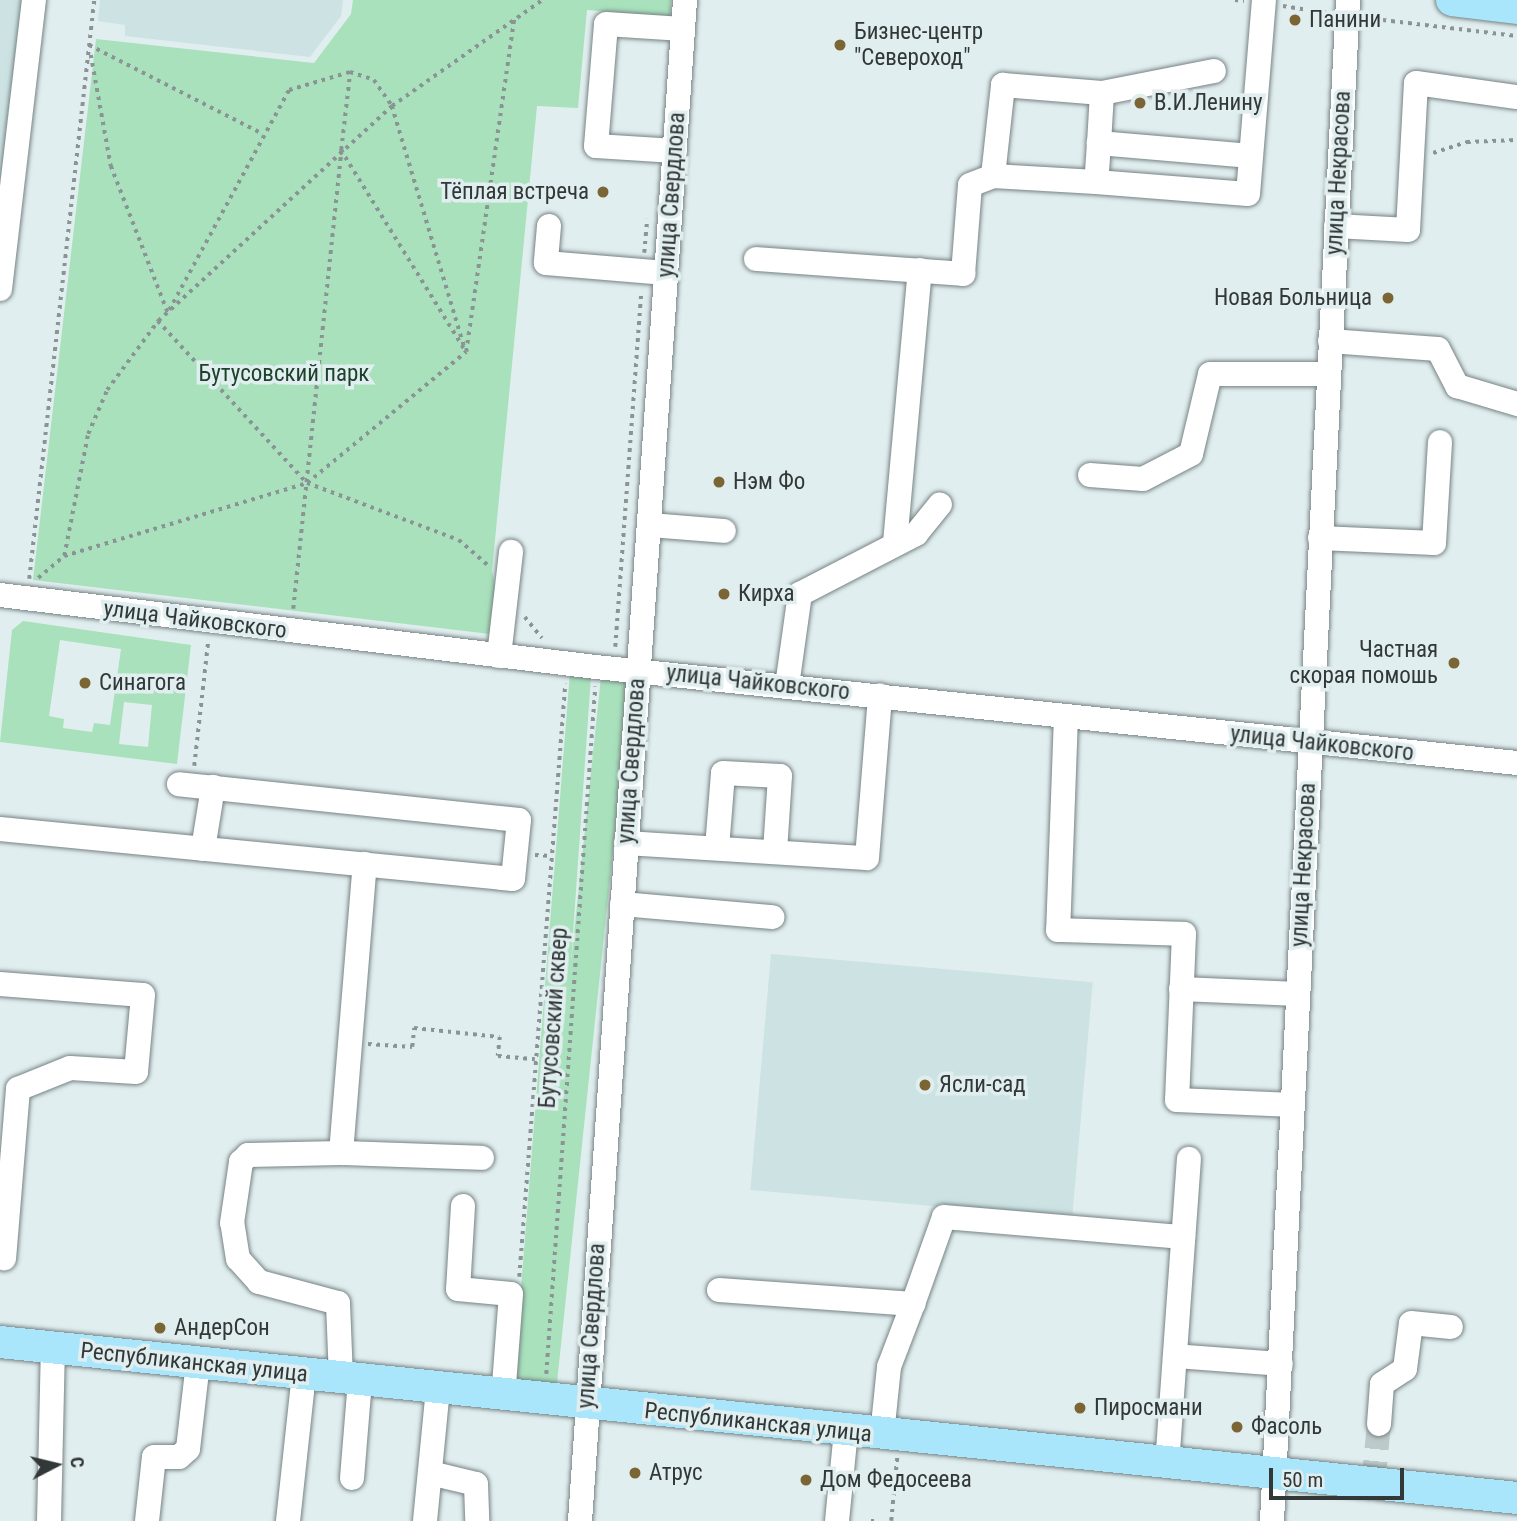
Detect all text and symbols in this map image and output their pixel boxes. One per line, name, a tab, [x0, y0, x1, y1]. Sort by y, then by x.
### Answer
place label: Панини	[1309, 6, 1381, 34]
marker: Панини	[1287, 12, 1303, 28]
place label: Бизнес-центр "Североход"	[854, 18, 983, 72]
marker: Бизнес-центр "Североход"	[832, 37, 848, 53]
place label: В.И.Ленину	[1154, 89, 1263, 117]
street label: улица Некрасова	[1321, 90, 1357, 256]
marker: В.И.Ленину	[1132, 95, 1148, 111]
street label: улица Свердлова	[652, 111, 692, 279]
place label: Тёплая встреча	[440, 178, 589, 206]
marker: Тёплая встреча	[595, 184, 611, 200]
place label: Новая Больница	[1214, 284, 1372, 312]
marker: Новая Больница	[1378, 288, 1398, 308]
park label: Бутусовский парк	[199, 360, 369, 388]
place label: Нэм Фо	[733, 468, 805, 496]
marker: Нэм Фо	[711, 474, 727, 490]
place label: Кирха	[738, 580, 795, 608]
marker: Кирха	[716, 586, 732, 602]
street label: улица Чайковского	[102, 595, 288, 645]
place label: Частная скорая помошь	[1289, 636, 1438, 690]
marker: Частная скорая помошь	[1444, 653, 1464, 673]
street label: улица Чайковского	[665, 660, 851, 706]
place label: Синагога	[99, 669, 186, 697]
marker: Синагога	[77, 675, 93, 691]
street label: улица Свердлова	[612, 677, 652, 845]
street label: улица Чайковского	[1229, 721, 1415, 767]
street label: улица Некрасова	[1286, 782, 1322, 948]
street label: Бутусовский сквер	[534, 927, 574, 1109]
place label: Ясли-сад	[939, 1071, 1026, 1099]
marker: Ясли-сад	[917, 1077, 933, 1093]
street label: улица Свердлова	[572, 1242, 612, 1410]
place label: АндерСон	[174, 1314, 270, 1342]
marker: АндерСон	[152, 1320, 168, 1336]
street label: Республиканская улица	[79, 1337, 309, 1389]
place label: Пиросмани	[1094, 1394, 1203, 1422]
street label: Республиканская улица	[643, 1397, 873, 1449]
marker: Пиросмани	[1072, 1400, 1088, 1416]
place label: Фасоль	[1251, 1413, 1322, 1441]
marker: Фасоль	[1229, 1419, 1245, 1435]
north arrow	[21, 1430, 91, 1500]
scale bar	[1272, 1454, 1407, 1498]
text: С	[65, 1456, 89, 1469]
place label: Атрус	[649, 1459, 703, 1487]
marker: Атрус	[627, 1465, 643, 1481]
place label: Дом Федосеева	[820, 1466, 972, 1494]
text: 50 m	[1282, 1468, 1323, 1492]
marker: Дом Федосеева	[798, 1472, 814, 1488]

